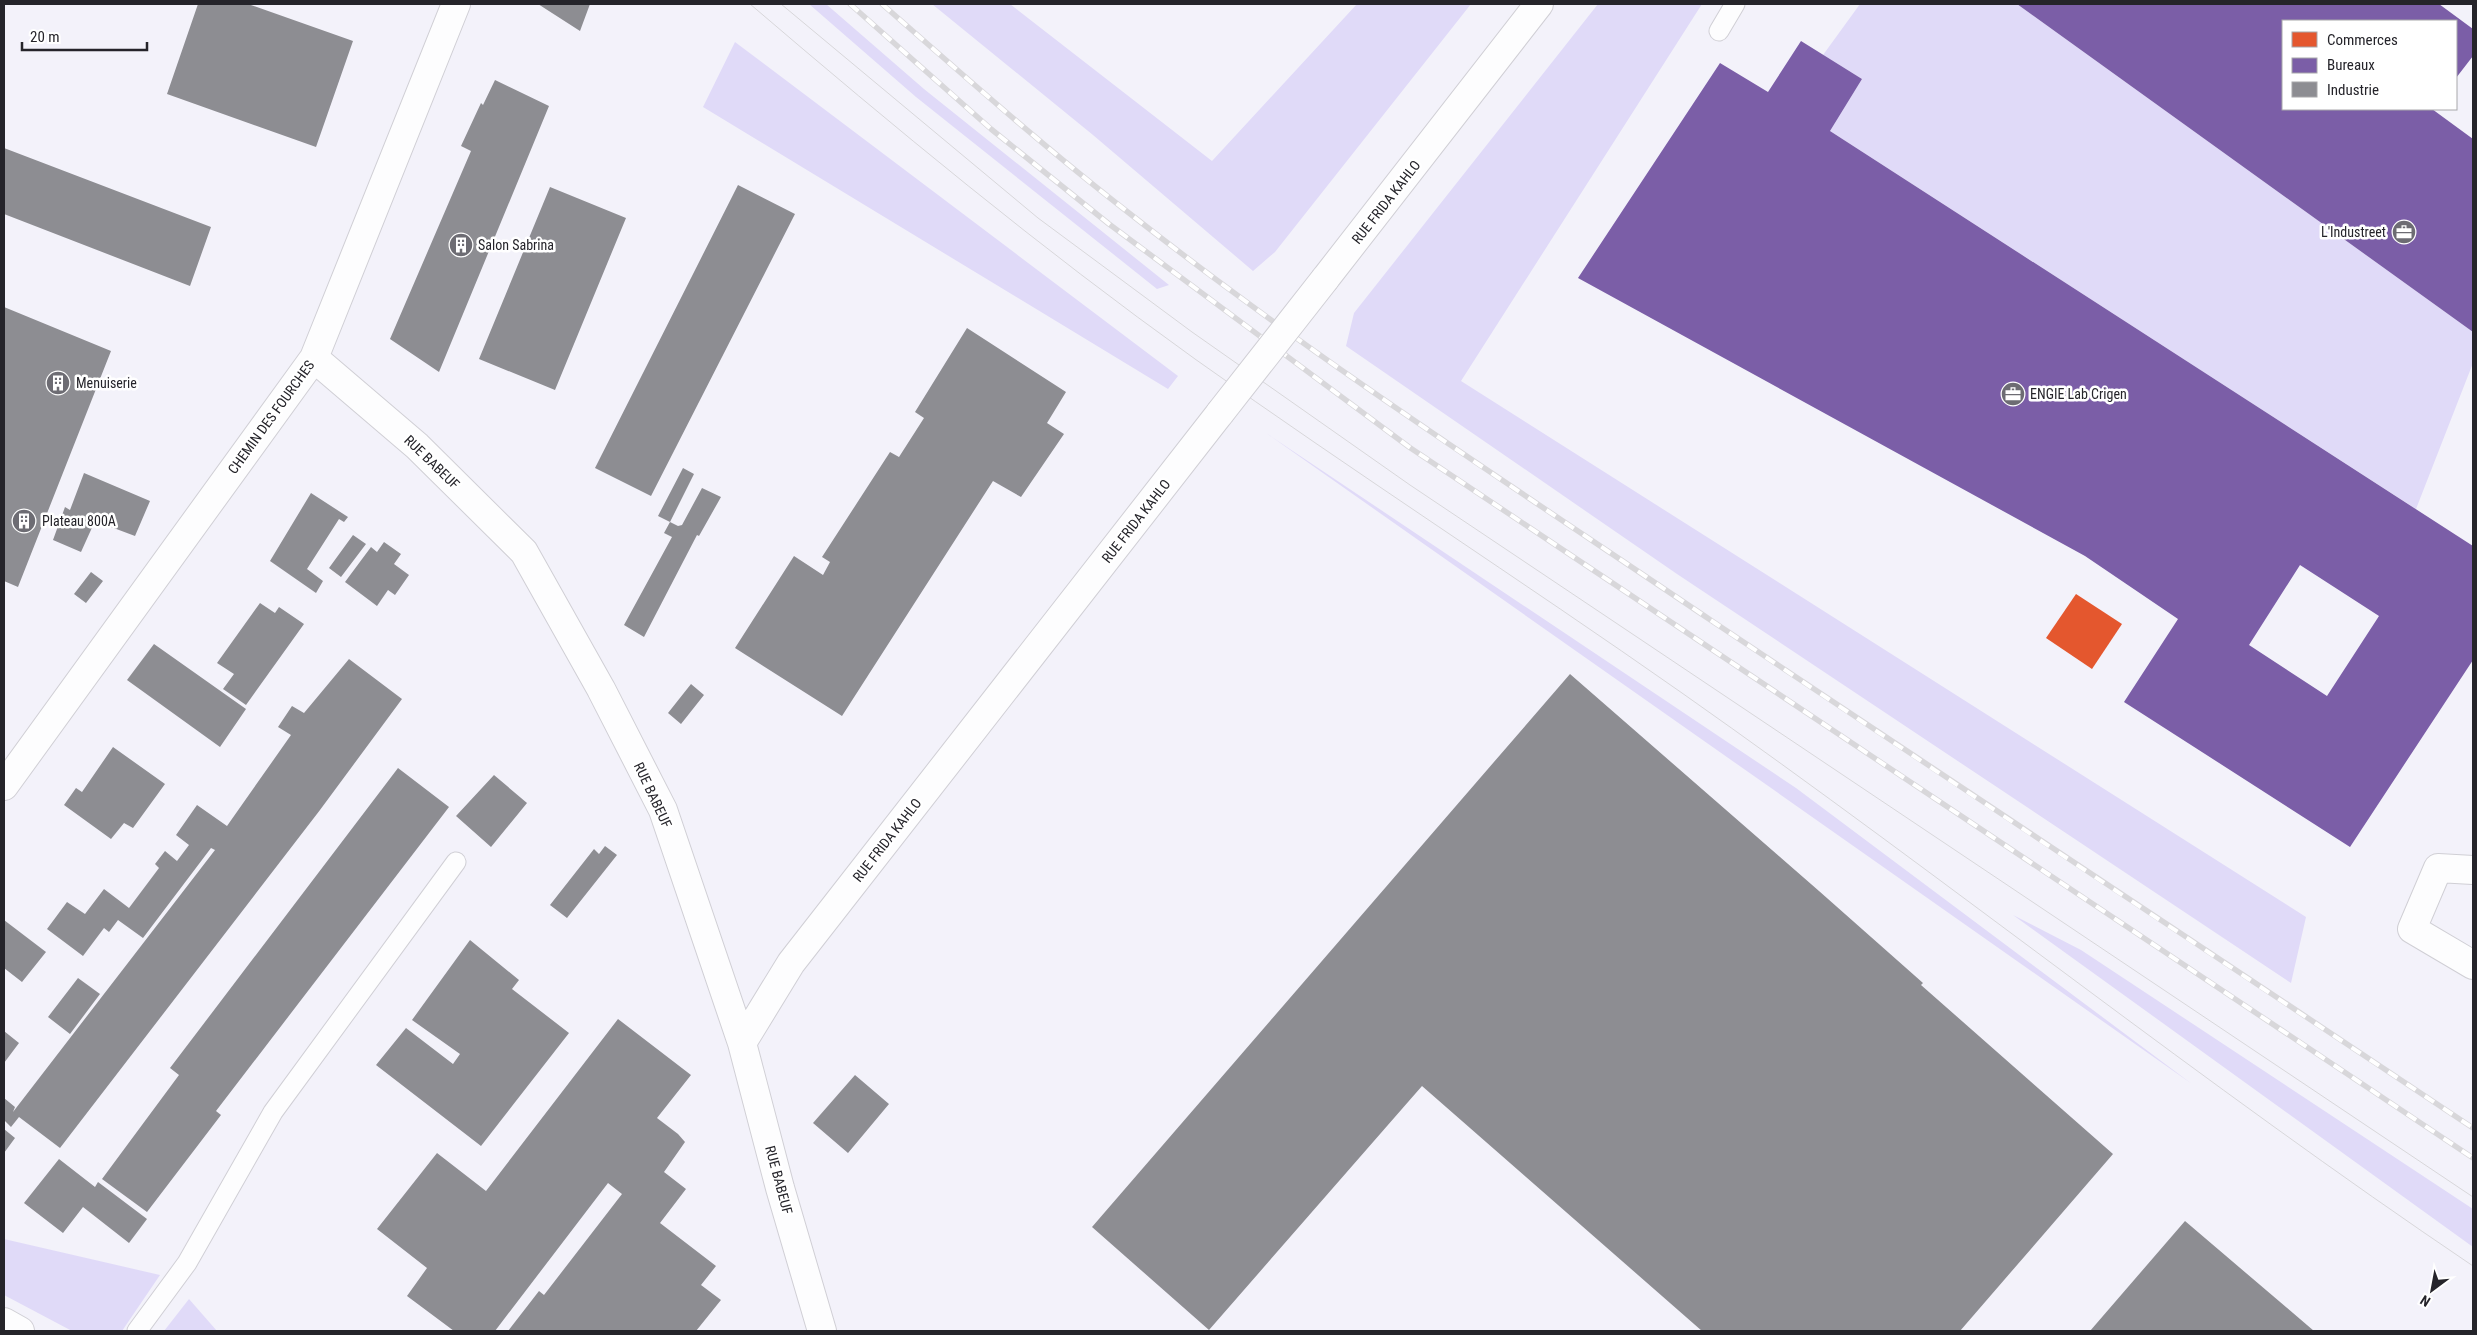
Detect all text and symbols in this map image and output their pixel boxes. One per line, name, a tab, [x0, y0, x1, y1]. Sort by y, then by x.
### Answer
scale bar	[22, 20, 148, 52]
legend	[2282, 20, 2457, 110]
text: 20 m	[30, 28, 60, 46]
text: Commerces	[2327, 31, 2398, 49]
text: Bureaux	[2327, 56, 2375, 74]
text: Industrie	[2327, 81, 2379, 99]
street label: RUE FRIDA KAHLO	[1349, 157, 1423, 247]
office icon: L'Industreet	[2391, 219, 2417, 245]
place label: L'Industreet	[2321, 224, 2386, 240]
building icon: Salon Sabrina	[448, 232, 474, 258]
place label: Salon Sabrina	[478, 237, 554, 253]
street label: CHEMIN DES FOURCHES	[224, 357, 318, 477]
building icon: Menuiserie	[45, 370, 71, 396]
place label: Menuiserie	[76, 375, 137, 391]
office icon: ENGIE Lab Crigen	[2000, 381, 2026, 407]
place label: ENGIE Lab Crigen	[2030, 386, 2127, 402]
street label: RUE BABEUF	[401, 432, 463, 492]
street label: RUE FRIDA KAHLO	[1099, 476, 1173, 566]
building icon: Plateau 800A	[11, 508, 37, 534]
place label: Plateau 800A	[42, 513, 116, 529]
street label: RUE BABEUF	[631, 760, 675, 831]
street label: RUE FRIDA KAHLO	[850, 795, 924, 885]
street label: RUE BABEUF	[762, 1144, 796, 1216]
north arrow	[2407, 1265, 2457, 1315]
text: N	[2417, 1292, 2433, 1310]

